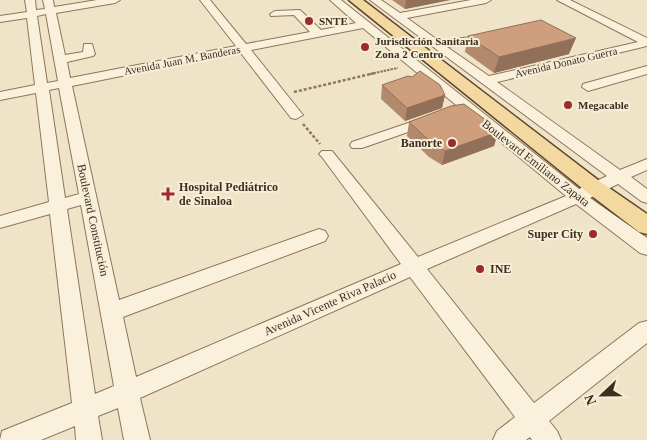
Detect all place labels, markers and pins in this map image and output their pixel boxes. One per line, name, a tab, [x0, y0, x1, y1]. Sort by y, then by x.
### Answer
marker: SNTE	[303, 15, 315, 27]
place label: SNTE	[319, 15, 348, 27]
place label: Jurisdicción Sanitaria Zona 2 Centro	[375, 35, 479, 60]
marker: Jurisdicción Sanitaria Zona 2 Centro	[359, 41, 371, 53]
marker: Megacable	[562, 99, 574, 111]
place label: Megacable	[578, 99, 629, 111]
place label: Banorte	[401, 136, 443, 150]
marker: Banorte	[446, 137, 458, 149]
place label: Hospital Pediátrico de Sinaloa	[179, 180, 278, 208]
marker: Hospital Pediátrico de Sinaloa	[161, 187, 175, 201]
place label: Super City	[528, 227, 583, 241]
marker: Super City	[587, 228, 599, 240]
place label: INE	[490, 262, 511, 276]
marker: INE	[474, 263, 486, 275]

